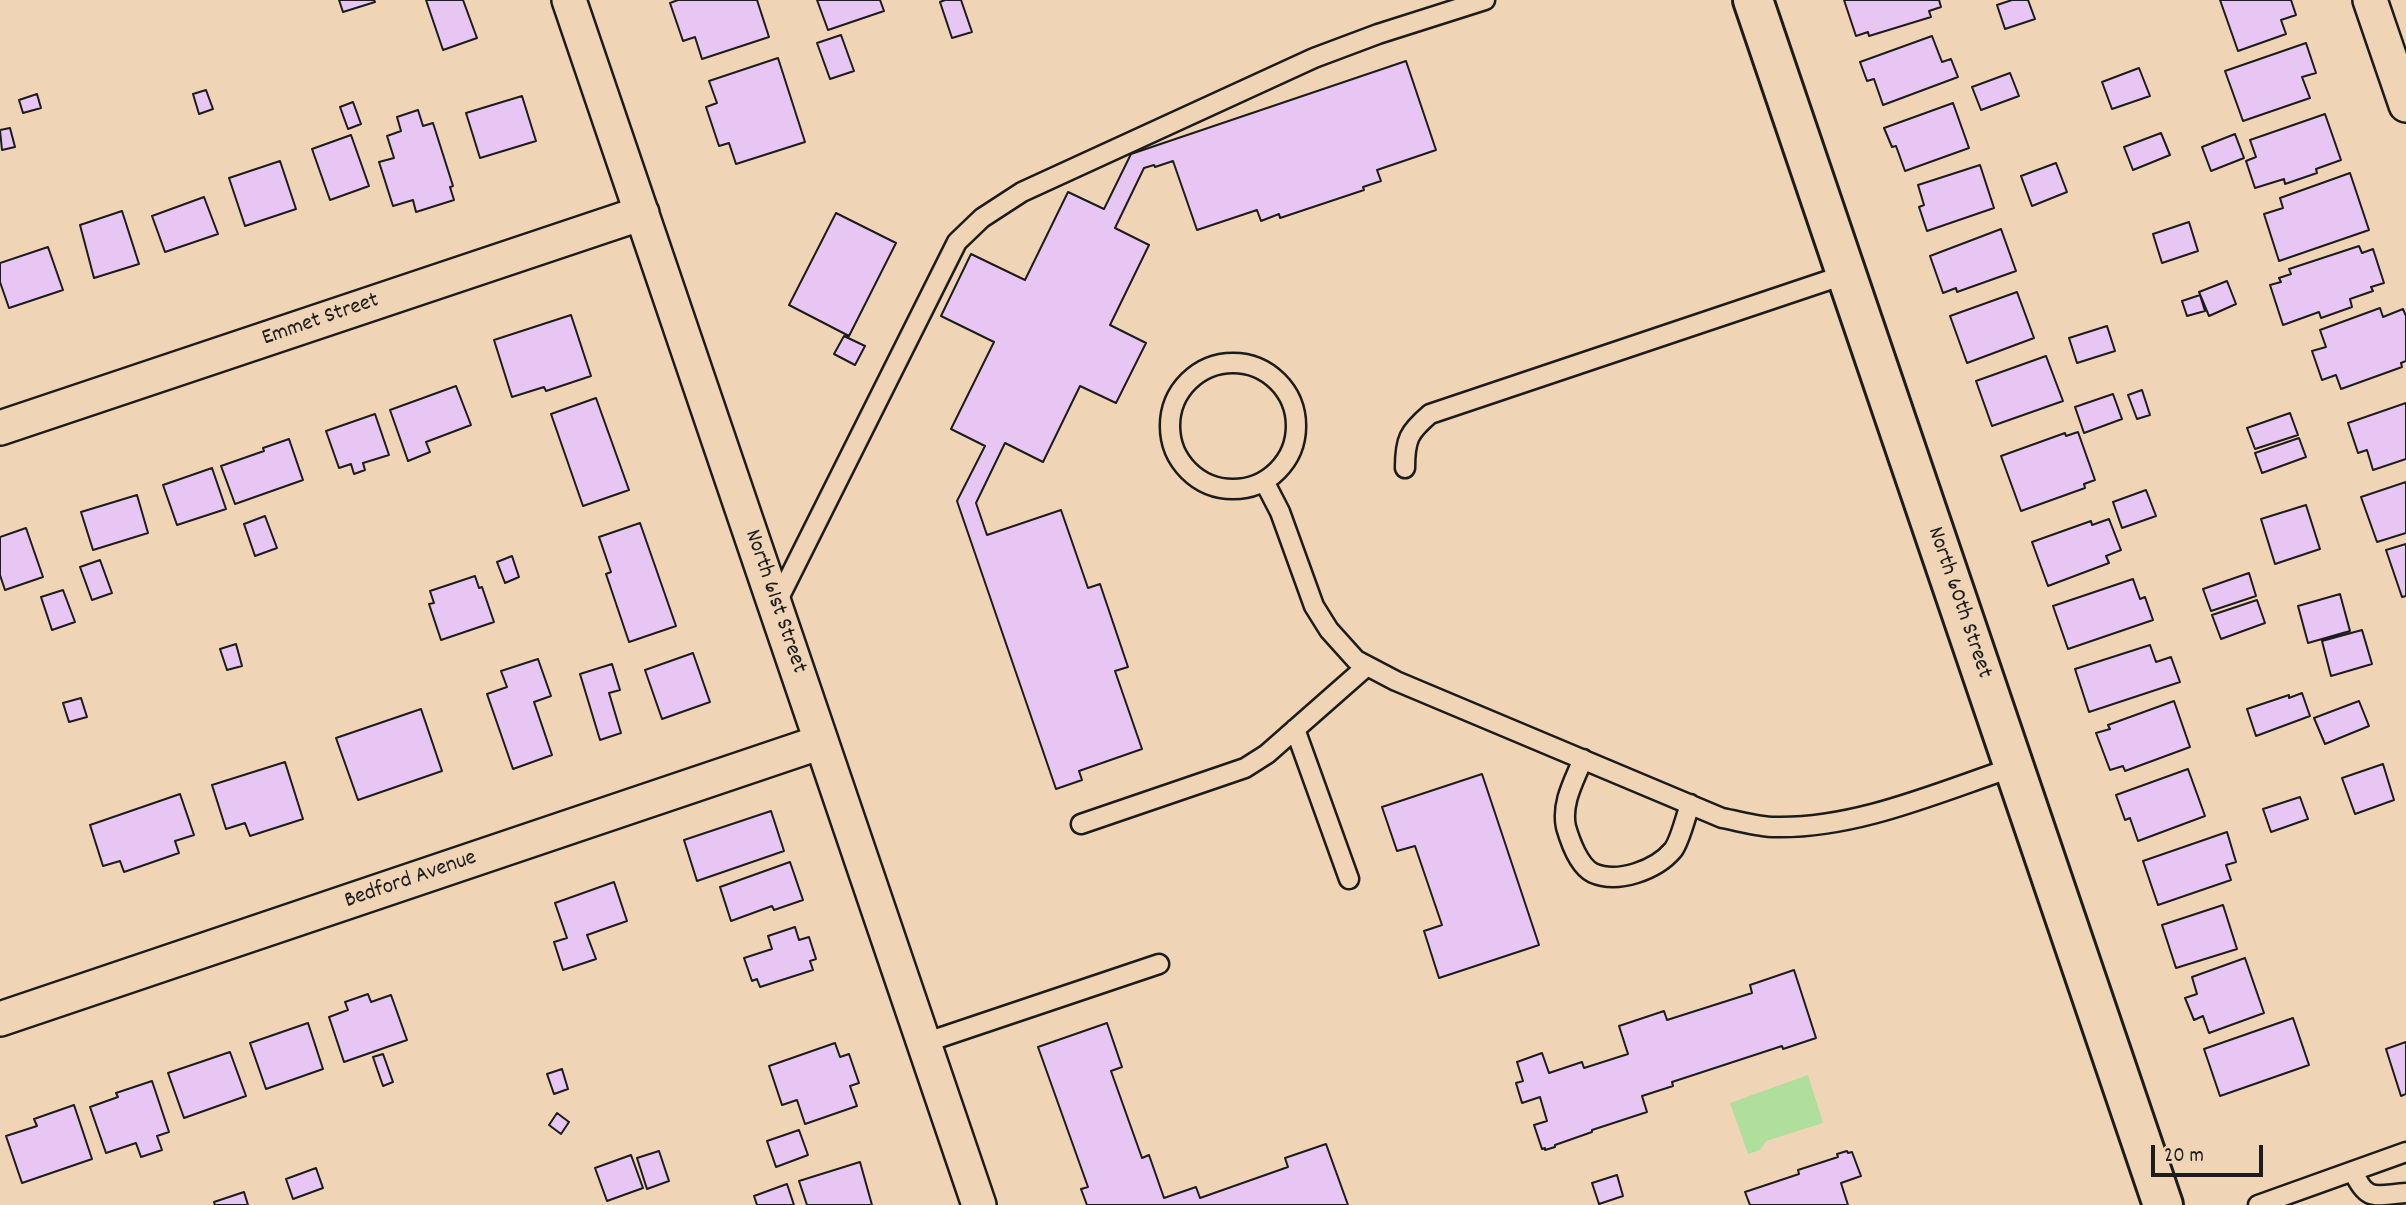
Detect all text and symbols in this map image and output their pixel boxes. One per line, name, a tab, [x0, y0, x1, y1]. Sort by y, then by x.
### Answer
street label: Emmet Street	[259, 288, 383, 354]
street label: North 60th Street	[1919, 524, 1997, 682]
street label: North 61st Street	[737, 527, 811, 677]
street label: Bedford Avenue	[341, 846, 481, 916]
scale bar	[2154, 1132, 2266, 1176]
text: 20 m	[2164, 1142, 2204, 1172]

